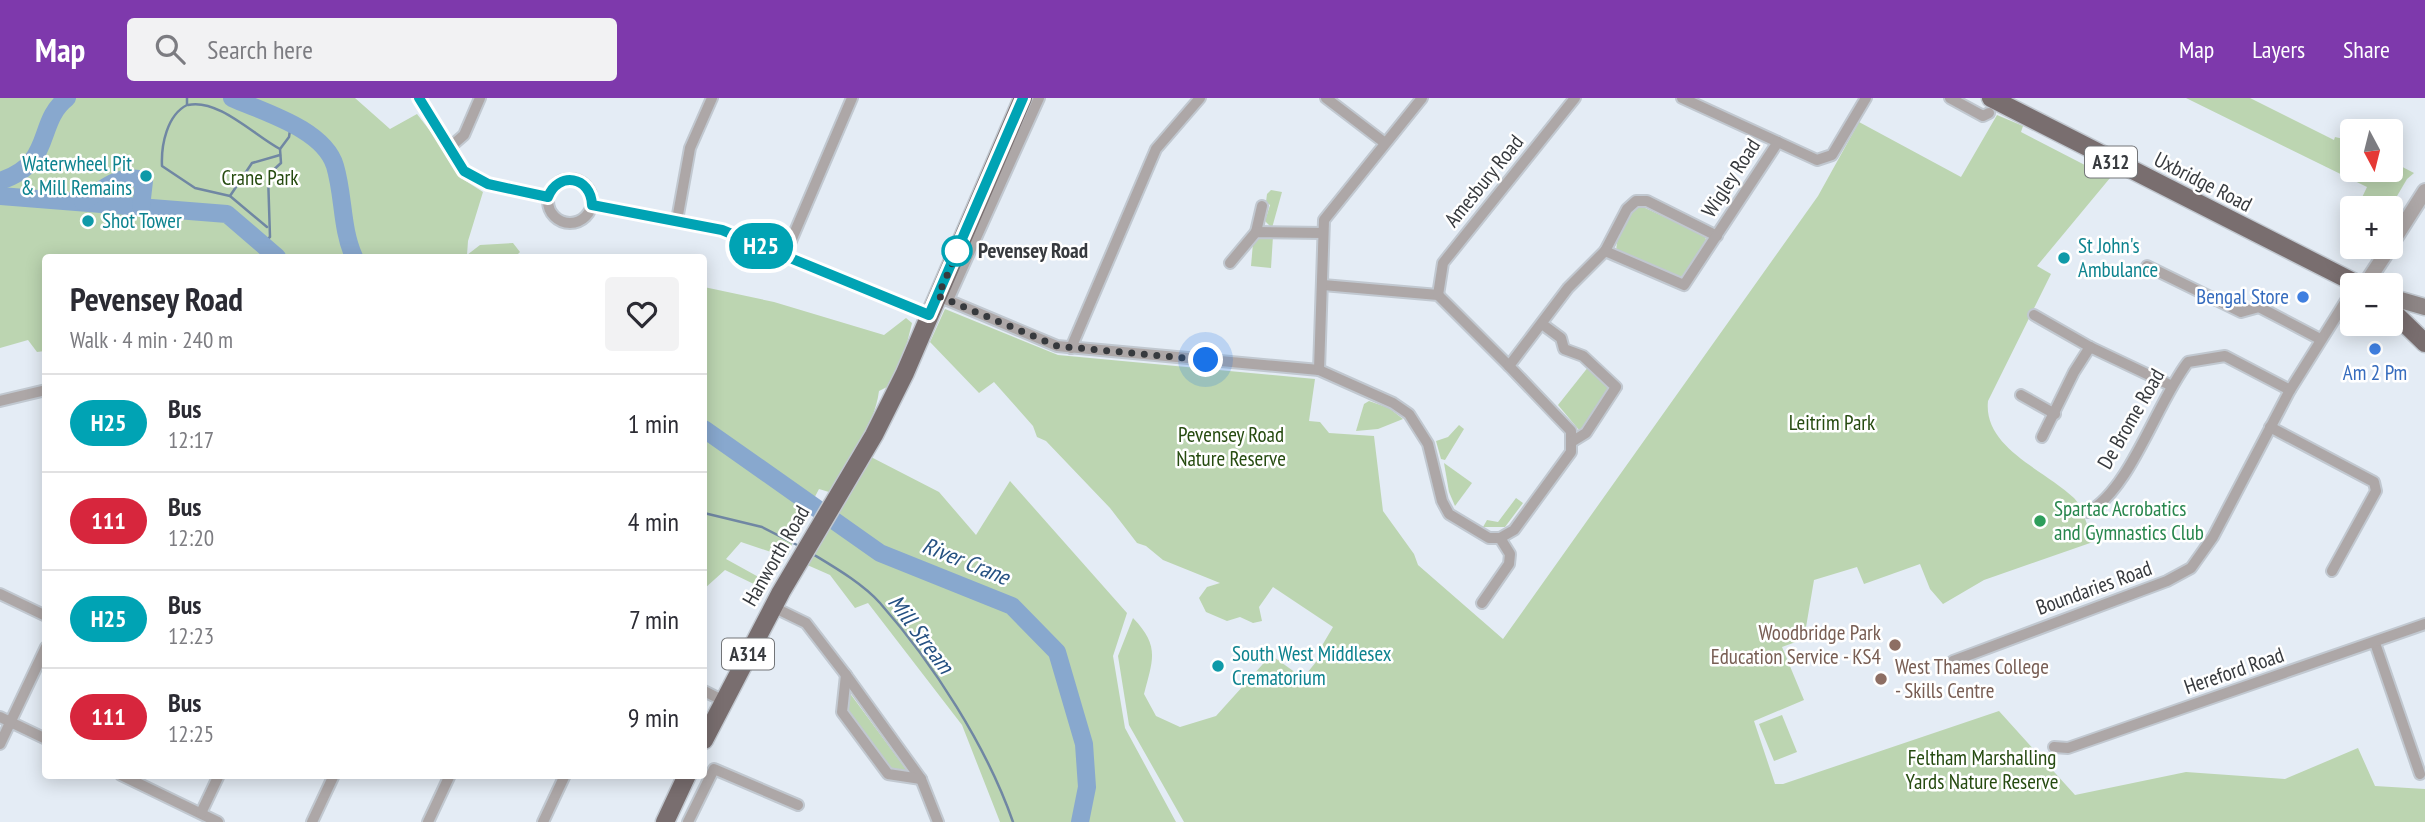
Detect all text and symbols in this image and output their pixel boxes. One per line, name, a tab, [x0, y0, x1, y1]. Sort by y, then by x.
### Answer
search box	[127, 18, 617, 81]
text: Map	[35, 28, 85, 71]
icon: search	[151, 30, 189, 68]
text: Search here	[207, 33, 313, 66]
text: Map	[2179, 34, 2214, 65]
text: Layers	[2252, 34, 2305, 65]
text: Share	[2343, 34, 2390, 65]
north arrow	[2340, 119, 2403, 182]
map controls	[2340, 119, 2403, 336]
street label: Amesbury Road	[1438, 129, 1529, 232]
street label: Wigley Road	[1695, 133, 1766, 222]
street label: Uxbridge Road	[2150, 145, 2257, 218]
road number: A312	[2085, 146, 2137, 178]
place label: Waterwheel Pit & Mill Remains	[21, 150, 132, 201]
park label: Crane Park	[221, 164, 299, 191]
marker: Waterwheel Pit & Mill Remains	[138, 168, 154, 184]
button: +	[2340, 196, 2403, 259]
place label: Shot Tower	[102, 207, 182, 234]
marker: Shot Tower	[80, 213, 96, 229]
line badge: H25	[721, 223, 801, 269]
text: H25	[743, 230, 779, 261]
place label: St John's Ambulance	[2078, 232, 2158, 283]
marker: Pevensey Road	[942, 236, 972, 266]
place label: Pevensey Road	[978, 237, 1088, 264]
marker: St John's Ambulance	[2056, 250, 2072, 266]
button: −	[2340, 273, 2403, 336]
text: Pevensey Road	[70, 277, 243, 320]
button: heart	[605, 277, 679, 351]
place label: Bengal Store	[2196, 283, 2289, 310]
marker: Bengal Store	[2295, 289, 2311, 305]
text: Walk · 4 min · 240 m	[70, 325, 233, 354]
marker: Am 2 Pm	[2367, 341, 2383, 357]
your location	[1188, 342, 1223, 377]
place label: Am 2 Pm	[2343, 359, 2407, 386]
street label: De Brome Road	[2091, 364, 2170, 474]
text: Bus	[168, 392, 201, 425]
text: H25	[91, 407, 126, 438]
text: 1 min	[628, 407, 679, 440]
park label: Leitrim Park	[1789, 409, 1875, 436]
park label: Pevensey Road Nature Reserve	[1176, 421, 1286, 472]
text: 12:17	[168, 425, 214, 454]
text: Bus	[168, 490, 201, 523]
place label: Spartac Acrobatics and Gymnastics Club	[2054, 495, 2204, 546]
street label: Hanworth Road	[736, 501, 815, 611]
text: 111	[91, 505, 126, 536]
text: 4 min	[628, 505, 679, 538]
marker: Spartac Acrobatics and Gymnastics Club	[2032, 513, 2048, 529]
text: 12:20	[168, 523, 214, 552]
water label: River Crane	[919, 530, 1015, 592]
street label: Boundaries Road	[2032, 554, 2155, 621]
text: Bus	[168, 588, 201, 621]
water label: Mill Stream	[882, 588, 962, 681]
text: H25	[91, 603, 126, 634]
text: 7 min	[629, 603, 679, 636]
place label: Woodbridge Park Education Service - KS4	[1711, 619, 1882, 670]
text: 12:23	[168, 621, 214, 650]
marker: Woodbridge Park Education Service - KS4	[1887, 637, 1903, 653]
road number: A314	[722, 638, 774, 670]
place label: South West Middlesex Crematorium	[1232, 640, 1392, 691]
street label: Hereford Road	[2180, 641, 2287, 700]
place label: West Thames College - Skills Centre	[1895, 653, 2049, 704]
marker: South West Middlesex Crematorium	[1210, 658, 1226, 674]
marker: West Thames College - Skills Centre	[1873, 671, 1889, 687]
text: Bus	[168, 686, 201, 719]
text: 111	[91, 701, 126, 732]
text: 9 min	[628, 701, 679, 734]
text: 12:25	[168, 719, 214, 748]
park label: Feltham Marshalling Yards Nature Reserve	[1906, 744, 2058, 795]

